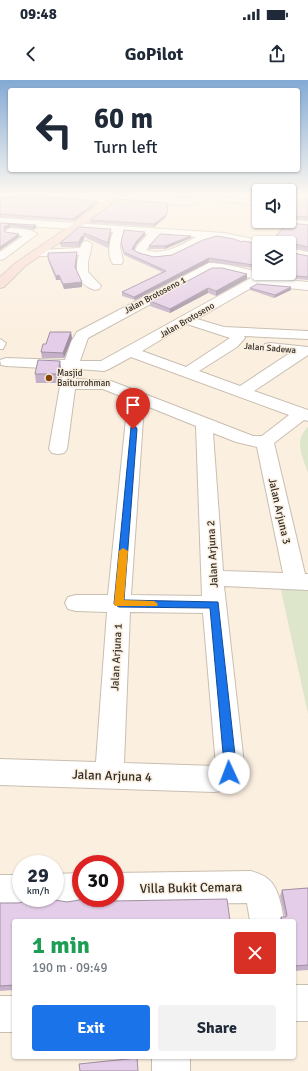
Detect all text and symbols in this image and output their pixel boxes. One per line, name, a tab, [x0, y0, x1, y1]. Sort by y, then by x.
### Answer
text: 09:48	[20, 5, 57, 23]
icon: back	[20, 43, 42, 65]
text: GoPilot	[125, 43, 183, 65]
icon: share	[266, 43, 288, 65]
text: 60 m	[94, 102, 153, 136]
icon: left	[28, 104, 80, 156]
text: Turn left	[94, 136, 157, 158]
map controls	[252, 184, 296, 280]
button: sound	[252, 184, 296, 228]
button: layers	[252, 236, 296, 280]
street label: Jalan Brotoseno 1	[123, 275, 188, 316]
street label: Jalan Brotoseno	[158, 300, 217, 341]
street label: Jalan Sadewa	[244, 341, 297, 356]
place label: Masjid Baiturrohman	[57, 368, 110, 389]
marker: Masjid Baiturrohman	[44, 373, 54, 383]
pin	[116, 388, 150, 429]
icon: arrive	[122, 394, 144, 416]
street label: Jalan Arjuna 3	[266, 477, 293, 545]
street label: Jalan Arjuna 2	[204, 520, 221, 588]
street label: Jalan Arjuna 1	[108, 623, 125, 691]
position arrow	[208, 752, 250, 794]
street label: Jalan Arjuna 4	[72, 767, 152, 785]
speed limit sign: 30	[72, 855, 124, 907]
text: 29	[27, 863, 49, 888]
street label: Villa Bukit Cemara	[140, 879, 243, 897]
text: km/h	[27, 885, 49, 897]
text: 1 min	[32, 930, 90, 960]
button: close	[234, 932, 276, 974]
text: 190 m · 09:49	[32, 960, 108, 976]
button: Exit	[32, 1005, 150, 1051]
button: Share	[158, 1005, 276, 1051]

